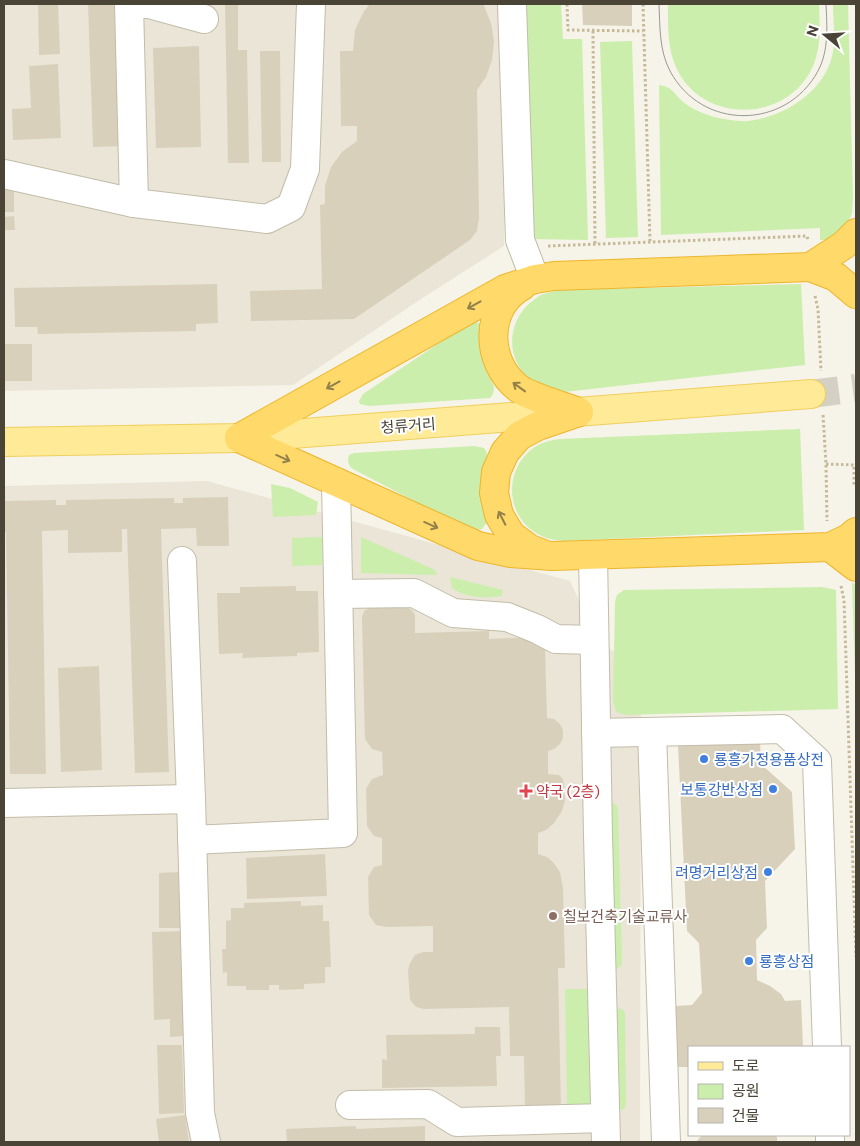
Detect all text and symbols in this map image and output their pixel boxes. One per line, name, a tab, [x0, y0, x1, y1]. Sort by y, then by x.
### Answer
north arrow	[800, 10, 850, 60]
text: N	[802, 23, 822, 38]
one-way arrow	[468, 301, 482, 311]
one-way arrow	[325, 380, 340, 390]
one-way arrow	[512, 381, 525, 392]
street label: 청류거리	[380, 414, 436, 436]
one-way arrow	[275, 453, 290, 463]
one-way arrow	[497, 511, 506, 526]
one-way arrow	[423, 520, 438, 530]
place label: 룡흥가정용품상전	[714, 750, 824, 768]
marker: 룡흥가정용품상전	[698, 753, 710, 765]
place label: 보통강반상점	[680, 780, 763, 798]
place label: 약국 (2층)	[536, 782, 600, 800]
marker: 보통강반상점	[767, 783, 779, 795]
marker: 약국 (2층)	[520, 785, 532, 797]
place label: 려명거리상점	[675, 863, 758, 881]
marker: 려명거리상점	[762, 866, 774, 878]
place label: 칠보건축기술교류사	[563, 907, 687, 925]
marker: 칠보건축기술교류사	[547, 910, 559, 922]
place label: 룡흥상점	[759, 952, 814, 970]
marker: 룡흥상점	[743, 955, 755, 967]
legend	[688, 1046, 850, 1136]
text: 도로	[732, 1056, 760, 1074]
text: 공원	[732, 1081, 760, 1099]
text: 건물	[732, 1106, 760, 1124]

